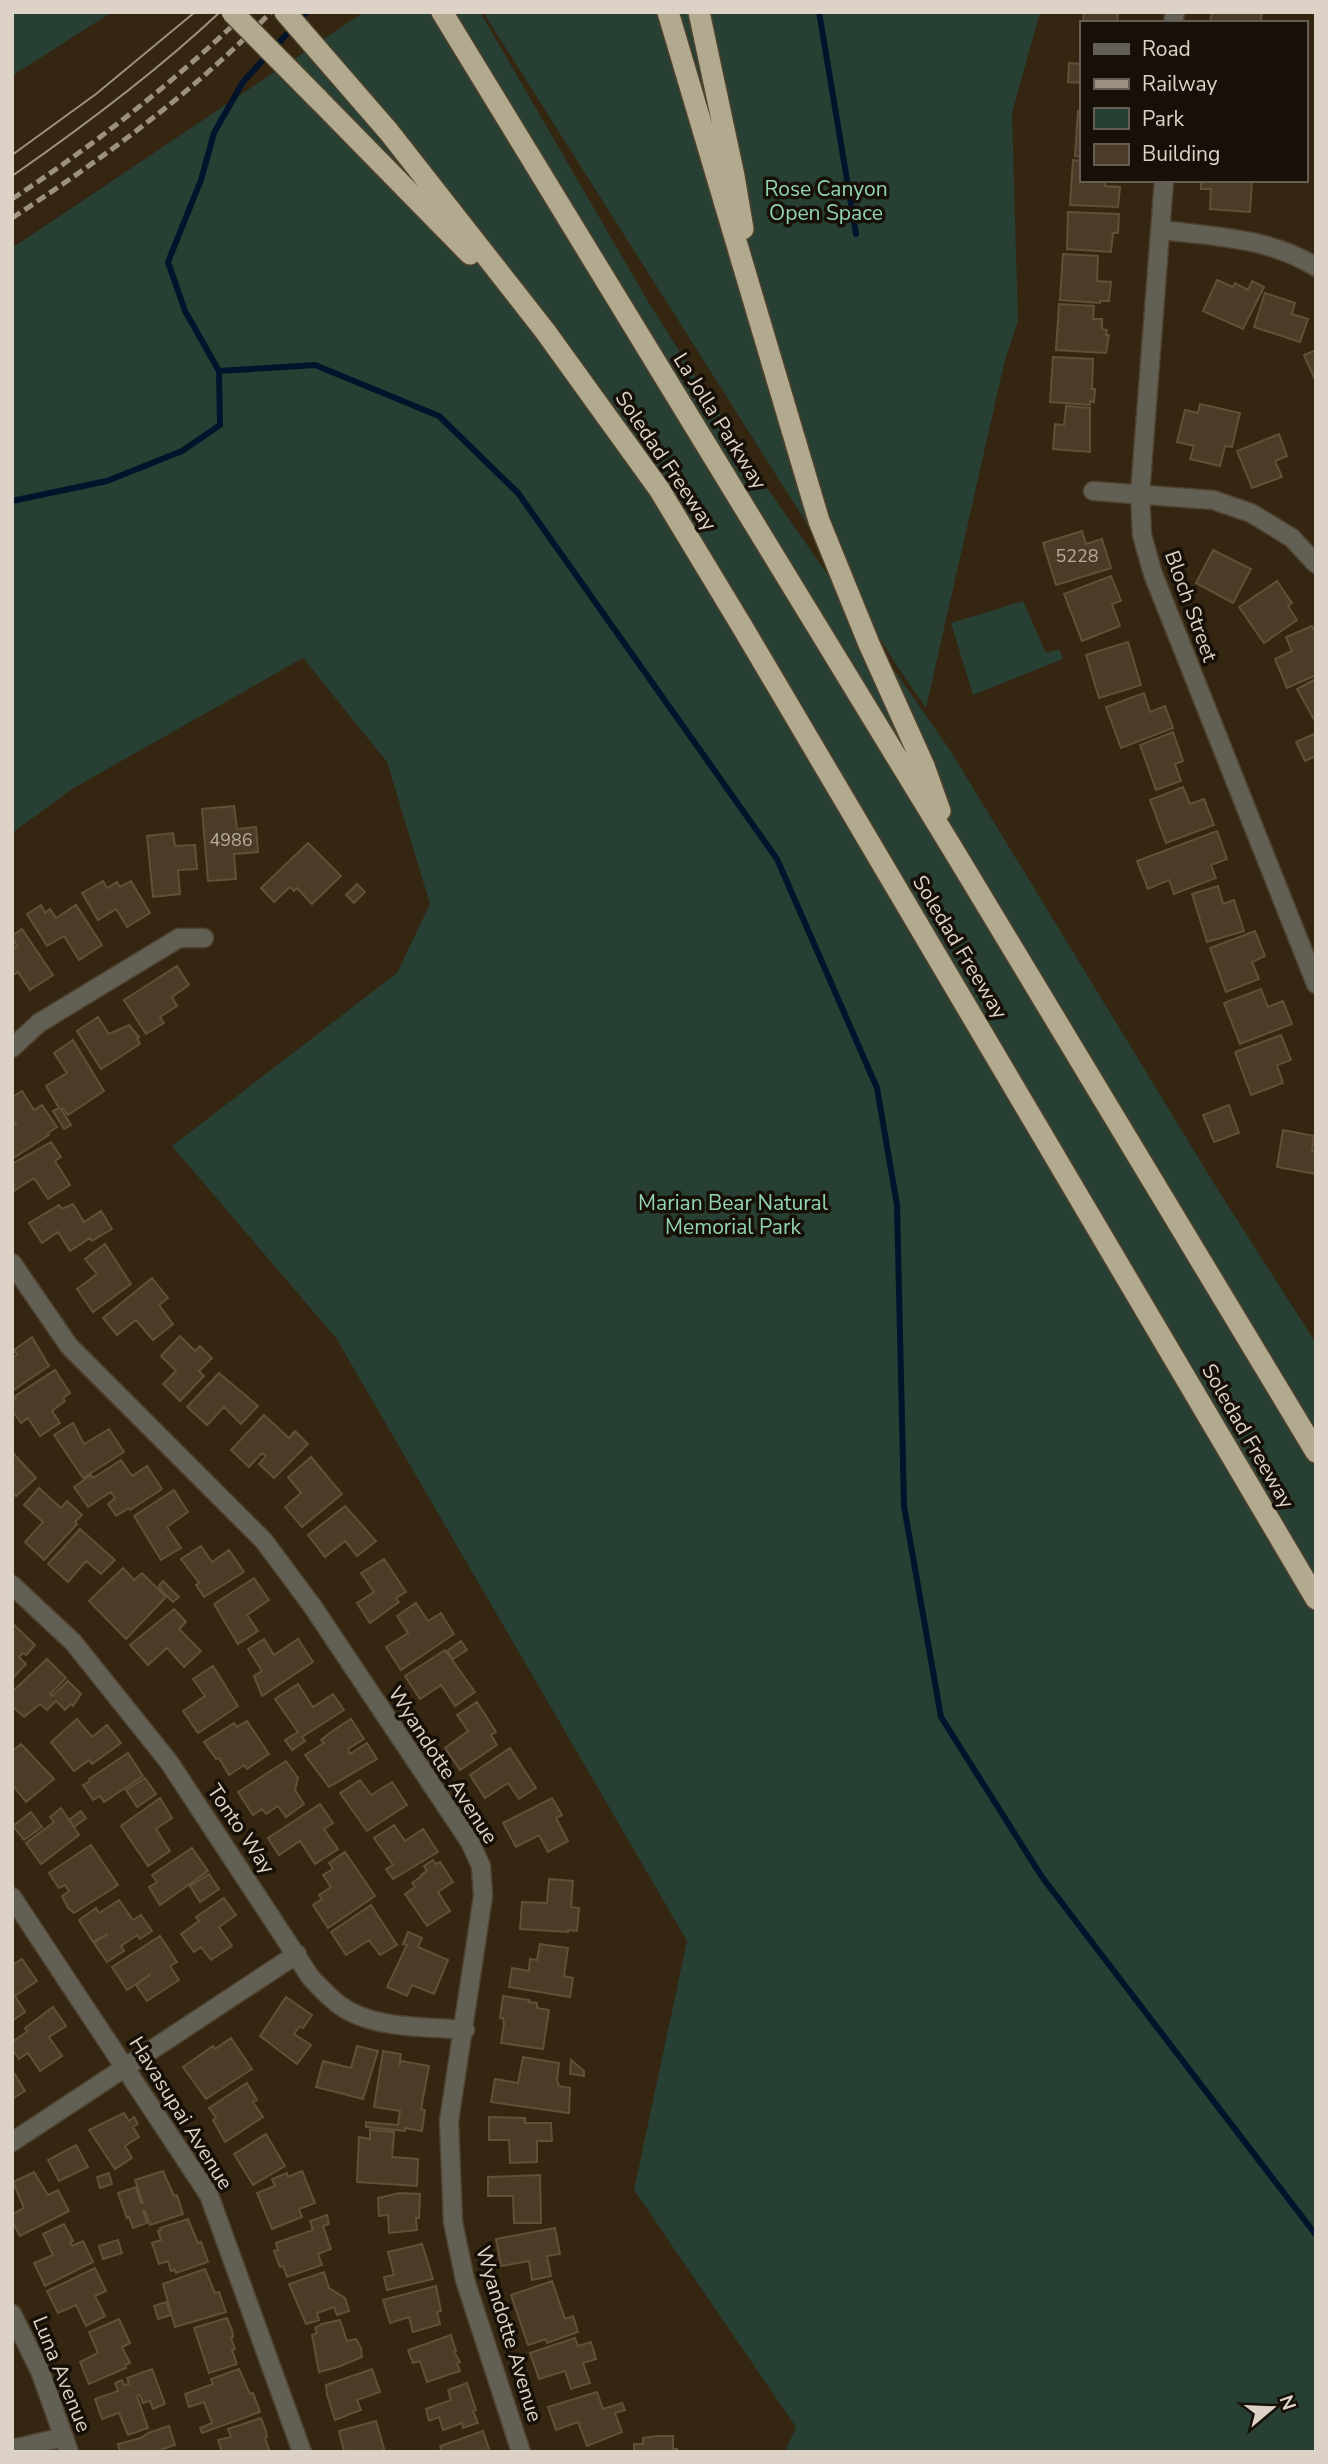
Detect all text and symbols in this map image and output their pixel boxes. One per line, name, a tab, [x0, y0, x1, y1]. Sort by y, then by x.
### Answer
legend	[1080, 21, 1307, 182]
text: Road	[1142, 35, 1191, 63]
text: Railway	[1142, 70, 1217, 98]
text: Park	[1142, 105, 1184, 133]
text: Building	[1142, 140, 1220, 168]
park label: Rose Canyon Open Space	[764, 175, 888, 227]
street label: La Jolla Parkway	[667, 347, 773, 495]
street label: Soledad Freeway	[609, 386, 723, 537]
house number: 5228	[1055, 544, 1099, 568]
street label: Bloch Street	[1158, 547, 1224, 666]
house number: 4986	[209, 828, 253, 852]
street label: Soledad Freeway	[906, 870, 1014, 1024]
park label: Marian Bear Natural Memorial Park	[638, 1189, 829, 1241]
street label: Soledad Freeway	[1195, 1358, 1301, 1514]
street label: Wyandotte Avenue	[382, 1681, 504, 1849]
street label: Tonto Way	[201, 1779, 281, 1880]
street label: Havasupai Avenue	[123, 2031, 239, 2195]
street label: Wyandotte Avenue	[469, 2243, 549, 2425]
street label: Luna Avenue	[26, 2312, 98, 2436]
north arrow	[1237, 2373, 1307, 2443]
text: N	[1273, 2392, 1302, 2414]

